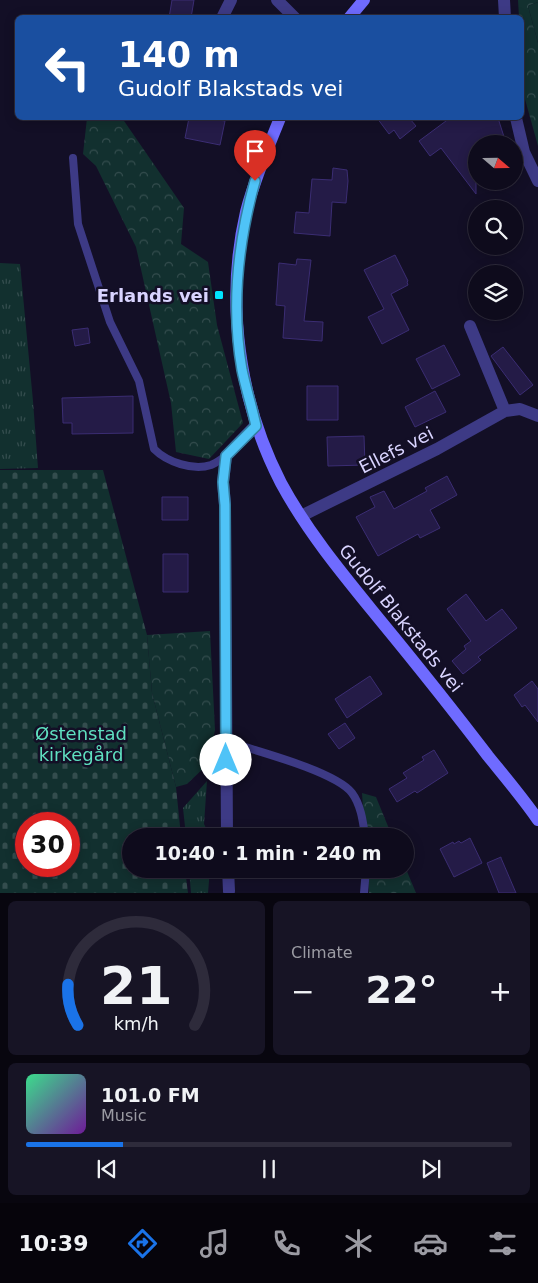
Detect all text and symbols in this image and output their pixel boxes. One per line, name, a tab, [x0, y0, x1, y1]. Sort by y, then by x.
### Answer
icon: left	[35, 35, 100, 100]
text: 140 m	[118, 35, 240, 75]
text: Gudolf Blakstads vei	[118, 76, 343, 101]
pin	[234, 130, 276, 181]
north arrow	[468, 135, 522, 190]
map controls	[468, 135, 523, 320]
icon: arrive	[241, 137, 269, 165]
button: search	[468, 200, 523, 255]
button: layers	[468, 265, 523, 320]
place label: Erlands vei	[97, 285, 209, 306]
marker: Erlands vei	[213, 289, 225, 301]
street label: Ellefs vei	[355, 422, 437, 478]
street label: Gudolf Blakstads vei	[335, 540, 467, 696]
park label: Østenstad kirkegård	[35, 723, 127, 765]
position arrow	[199, 733, 251, 785]
speed limit sign: 30	[15, 812, 80, 877]
text: 10:40 · 1 min · 240 m	[154, 842, 382, 864]
text: Climate	[291, 943, 353, 962]
text: 21	[100, 956, 173, 1016]
text: 22°	[366, 968, 437, 1012]
text: −	[291, 975, 314, 1008]
text: +	[489, 975, 512, 1008]
text: km/h	[114, 1013, 159, 1034]
text: 101.0 FM	[101, 1084, 200, 1106]
text: Music	[101, 1106, 147, 1125]
icon: previous	[93, 1155, 121, 1183]
icon: pause	[255, 1155, 283, 1183]
icon: next	[417, 1155, 445, 1183]
icon: directions	[125, 1226, 160, 1261]
icon: music	[197, 1226, 232, 1261]
icon: phone	[269, 1226, 304, 1261]
icon: climate	[341, 1226, 376, 1261]
icon: car	[413, 1226, 448, 1261]
icon: filters	[485, 1226, 520, 1261]
text: 10:39	[18, 1231, 88, 1256]

